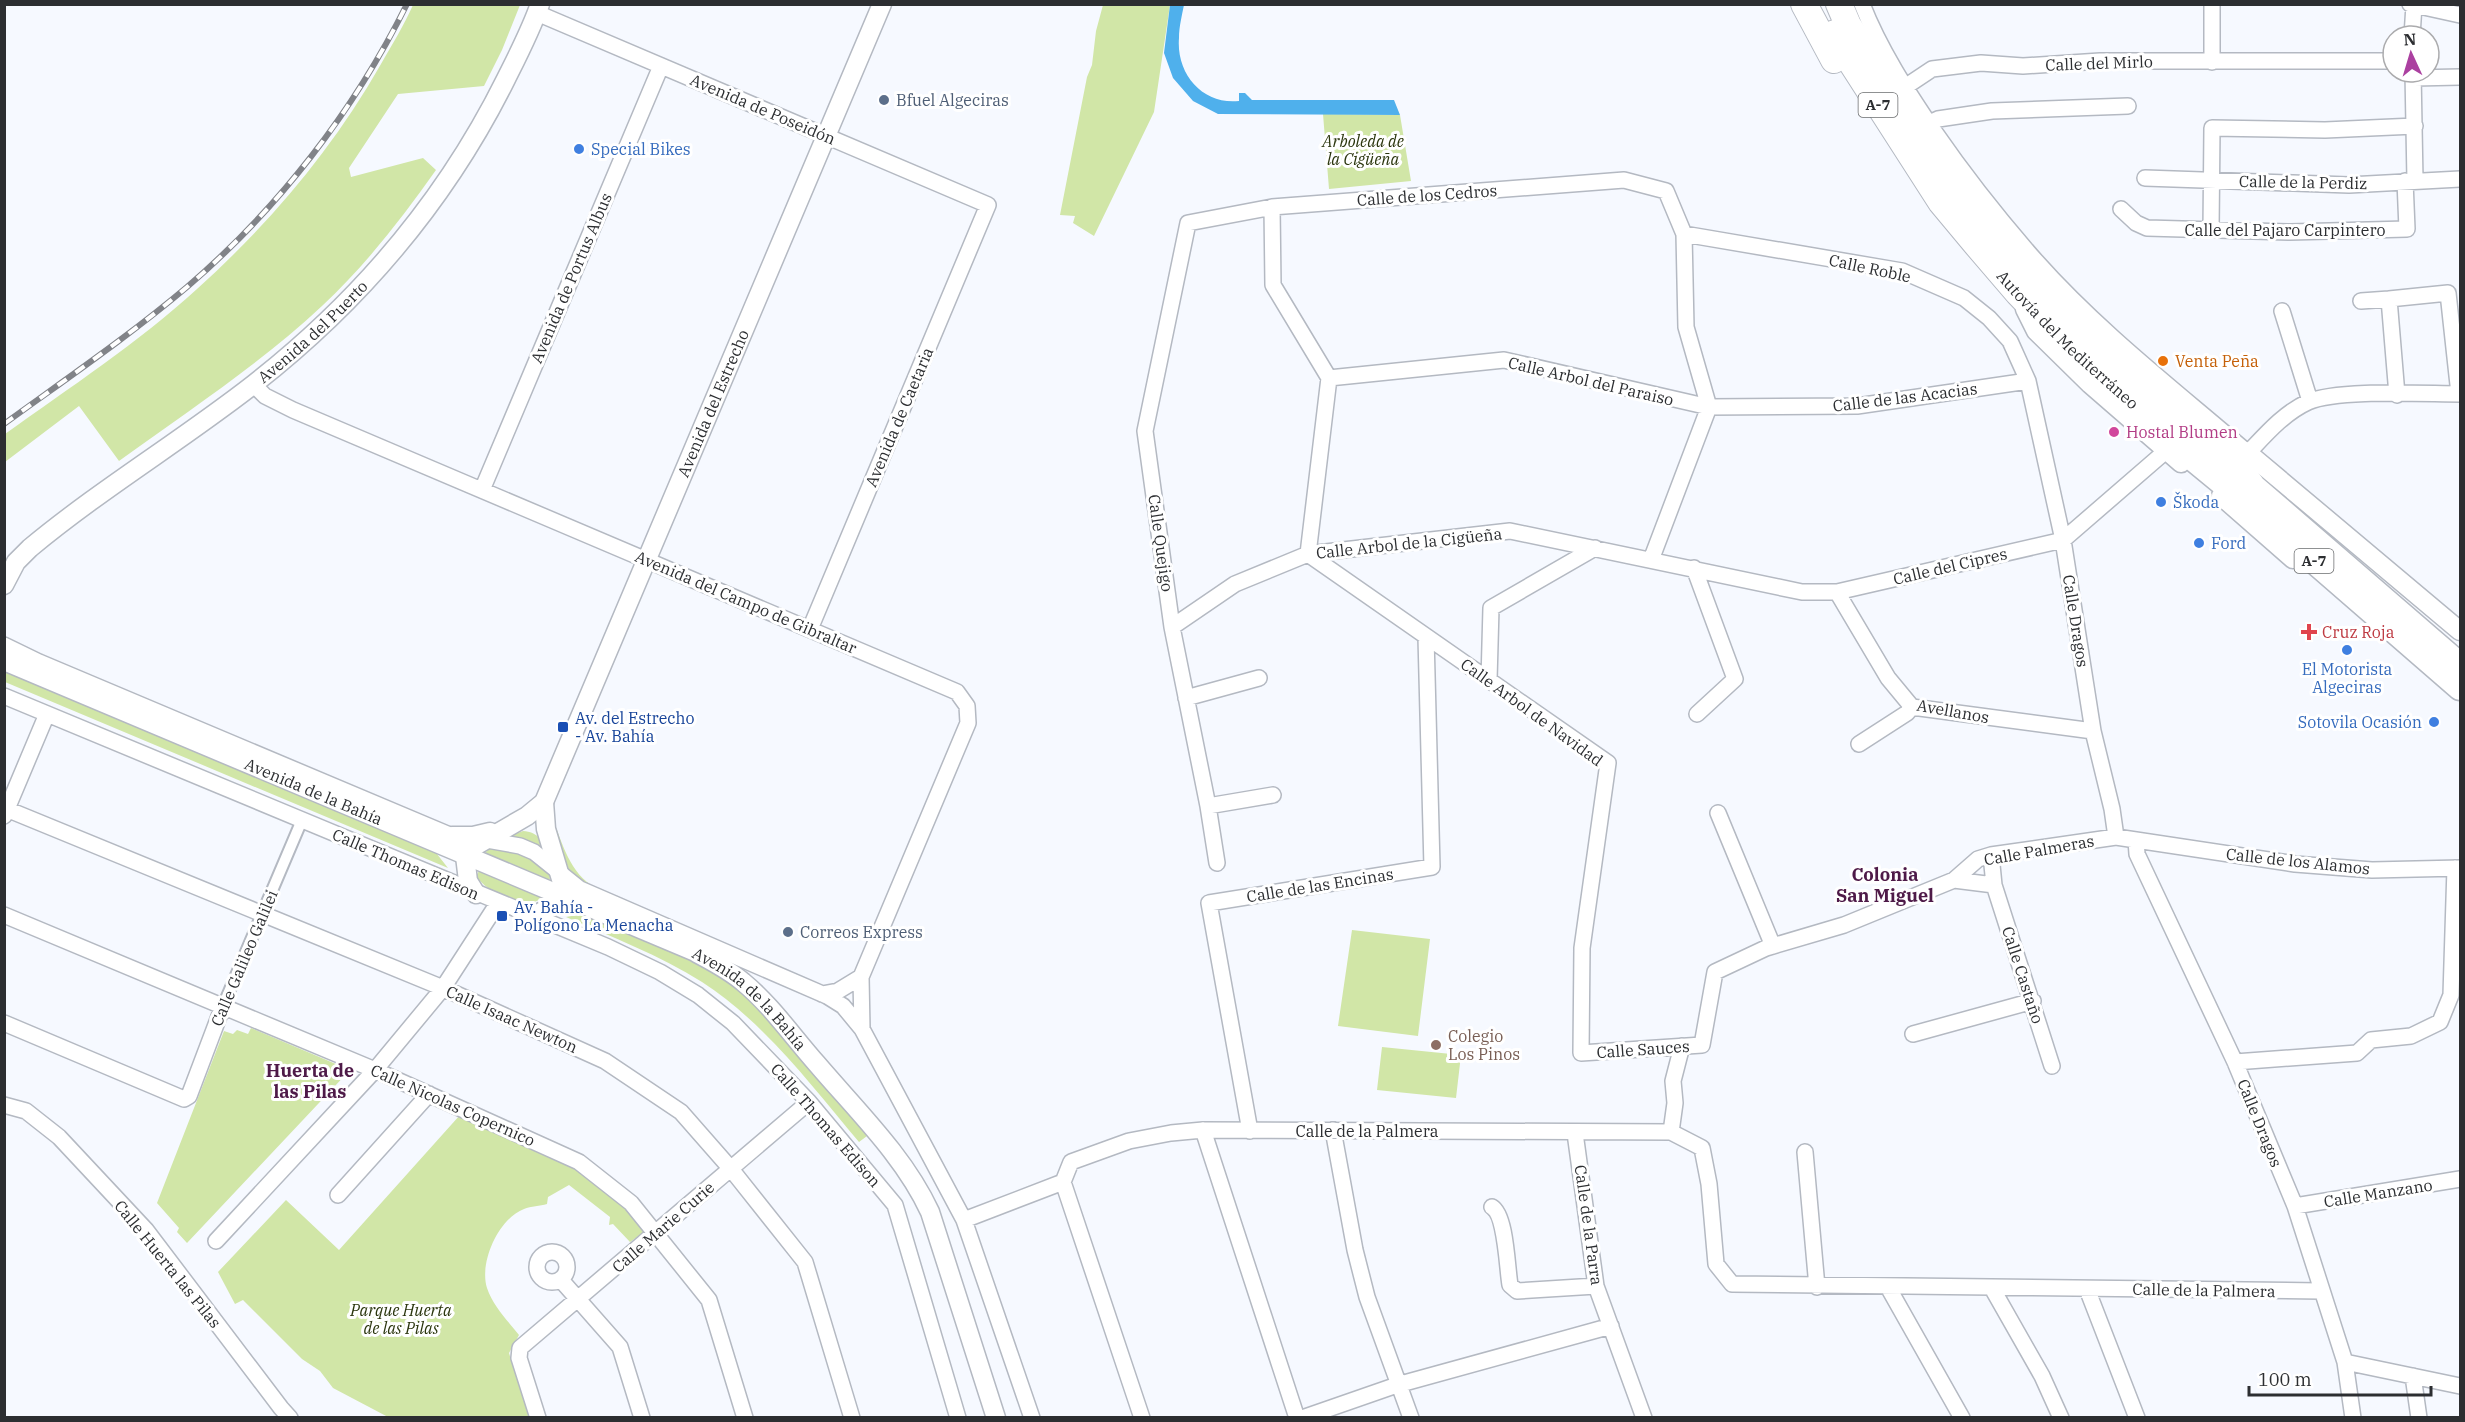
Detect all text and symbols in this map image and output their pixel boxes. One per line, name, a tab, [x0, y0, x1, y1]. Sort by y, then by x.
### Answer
north arrow	[2381, 24, 2441, 84]
text: N	[2403, 29, 2417, 49]
street label: Calle del Mirlo	[2045, 51, 2153, 75]
street label: Avenida de Poseidón	[687, 69, 839, 149]
place label: Bfuel Algeciras	[896, 90, 1009, 110]
marker: Bfuel Algeciras	[877, 93, 891, 107]
road number: A-7	[1858, 93, 1898, 117]
park label: Arboleda de la Cigüeña	[1321, 131, 1404, 169]
place label: Special Bikes	[591, 139, 691, 159]
marker: Special Bikes	[572, 142, 586, 156]
street label: Calle de la Perdiz	[2239, 171, 2367, 193]
street label: Calle de los Cedros	[1356, 180, 1498, 210]
street label: Avenida de Portus Albus	[526, 190, 616, 366]
street label: Calle del Pajaro Carpintero	[2184, 220, 2386, 240]
street label: Calle Roble	[1827, 250, 1913, 286]
street label: Autovía del Mediterráneo	[1993, 266, 2143, 413]
street label: Avenida del Puerto	[254, 276, 372, 387]
street label: Avenida del Estrecho	[673, 326, 753, 480]
street label: Avenida de Caetaria	[861, 344, 938, 490]
place label: Venta Peña	[2175, 351, 2259, 371]
street label: Calle Arbol del Paraiso	[1506, 352, 1676, 410]
marker: Venta Peña	[2156, 354, 2170, 368]
street label: Calle de las Acacias	[1832, 378, 1978, 416]
place label: Hostal Blumen	[2126, 422, 2238, 442]
marker: Hostal Blumen	[2107, 425, 2121, 439]
place label: Škoda	[2173, 491, 2219, 512]
street label: Calle Quejigo	[1144, 493, 1178, 593]
marker: Škoda	[2154, 495, 2168, 509]
street label: Calle Arbol de la Cigüeña	[1315, 523, 1503, 563]
place label: Ford	[2211, 533, 2246, 553]
marker: Ford	[2192, 536, 2206, 550]
street label: Calle del Cipres	[1891, 543, 2009, 589]
street label: Avenida del Campo de Gibraltar	[632, 546, 860, 658]
road number: A-7	[2294, 549, 2334, 573]
street label: Calle Dragos	[2059, 573, 2093, 669]
place label: Cruz Roja	[2322, 622, 2395, 642]
marker: Cruz Roja	[2300, 623, 2318, 641]
marker: El Motorista Algeciras	[2340, 643, 2354, 657]
street label: Calle Arbol de Navidad	[1457, 654, 1607, 770]
place label: El Motorista Algeciras	[2302, 659, 2393, 697]
street label: Avellanos	[1915, 695, 1991, 727]
place label: Av. del Estrecho - Av. Bahía	[575, 708, 695, 746]
place label: Sotovila Ocasión	[2298, 712, 2422, 732]
marker: Sotovila Ocasión	[2427, 715, 2441, 729]
marker: Av. del Estrecho - Av. Bahía	[556, 720, 570, 734]
street label: Avenida de la Bahía	[242, 753, 386, 829]
street label: Calle Thomas Edison	[330, 824, 482, 904]
street label: Calle Palmeras	[1982, 830, 2096, 870]
street label: Calle de los Alamos	[2225, 843, 2371, 879]
district label: Colonia San Miguel	[1836, 863, 1934, 907]
street label: Calle de las Encinas	[1245, 864, 1395, 906]
street label: Calle Galileo Galilei	[206, 887, 282, 1029]
place label: Av. Bahía - Polígono La Menacha	[514, 897, 674, 935]
marker: Av. Bahía - Polígono La Menacha	[495, 909, 509, 923]
place label: Correos Express	[800, 922, 923, 942]
street label: Calle Castaño	[1998, 924, 2048, 1026]
marker: Correos Express	[781, 925, 795, 939]
street label: Avenida de la Bahía	[689, 943, 811, 1054]
street label: Calle Isaac Newton	[443, 981, 581, 1057]
place label: Colegio Los Pinos	[1448, 1026, 1520, 1064]
street label: Calle Sauces	[1596, 1036, 1690, 1062]
marker: Colegio Los Pinos	[1429, 1038, 1443, 1052]
district label: Huerta de las Pilas	[266, 1059, 354, 1103]
street label: Calle Thomas Edison	[767, 1059, 885, 1191]
street label: Calle Nicolas Copernico	[368, 1060, 538, 1150]
street label: Calle Dragos	[2233, 1076, 2287, 1170]
street label: Calle de la Palmera	[1295, 1121, 1439, 1141]
street label: Calle de la Parra	[1571, 1163, 1607, 1287]
street label: Calle Manzano	[2322, 1175, 2434, 1211]
street label: Calle Marie Curie	[608, 1177, 718, 1277]
street label: Calle Huerta las Pilas	[110, 1196, 226, 1332]
street label: Calle de la Palmera	[2132, 1279, 2276, 1301]
park label: Parque Huerta de las Pilas	[349, 1300, 452, 1338]
scale bar	[2249, 1359, 2430, 1397]
text: 100 m	[2258, 1368, 2312, 1391]

